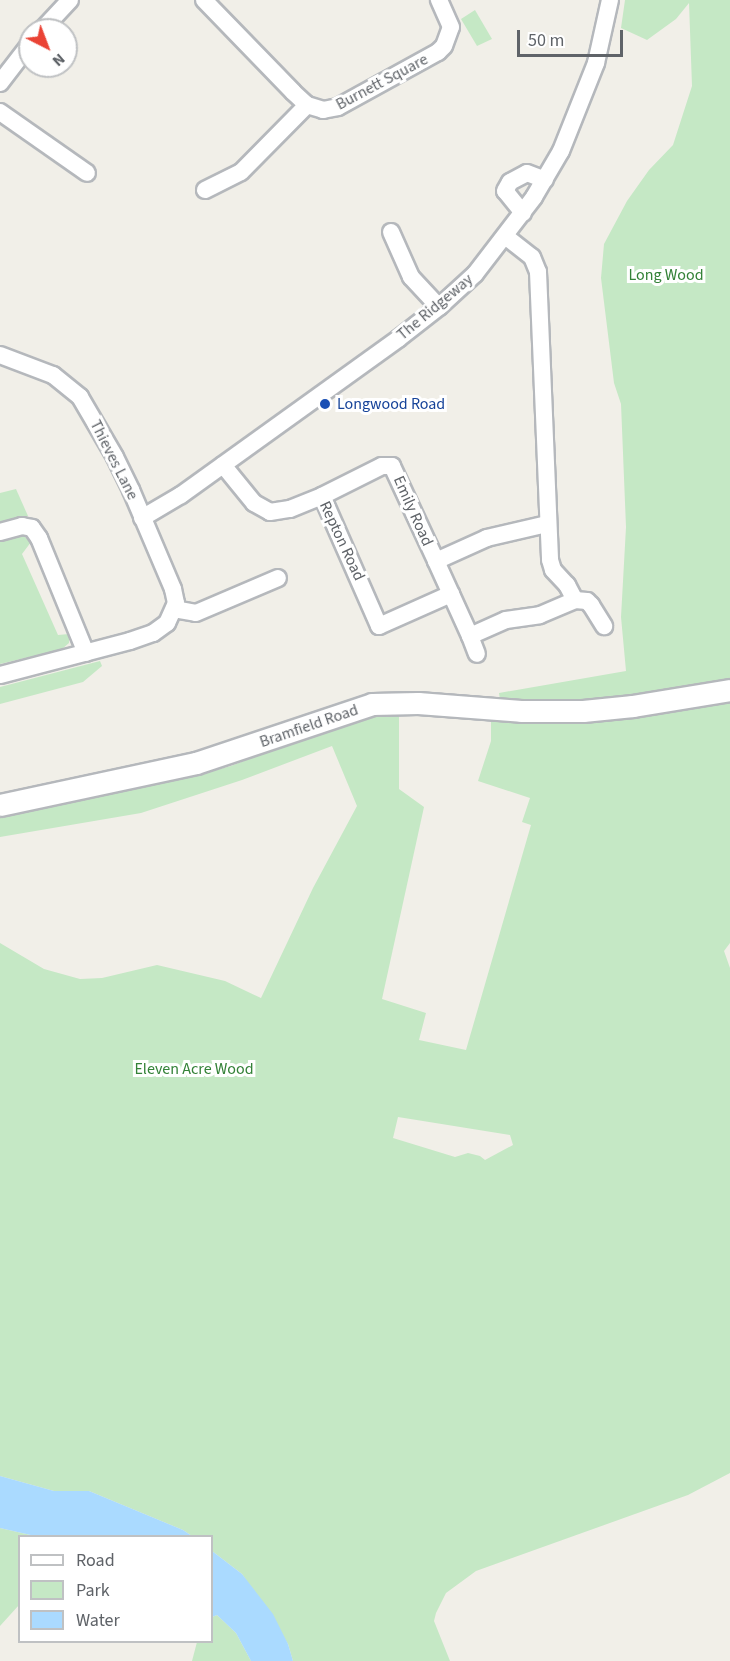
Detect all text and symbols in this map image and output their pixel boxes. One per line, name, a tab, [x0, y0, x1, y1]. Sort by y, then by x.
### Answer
north arrow	[18, 18, 78, 78]
scale bar	[520, 18, 626, 56]
text: 50 m	[528, 28, 564, 53]
text: N	[47, 48, 70, 72]
street label: Burnett Square	[333, 50, 431, 114]
park label: Long Wood	[628, 265, 704, 285]
street label: The Ridgeway	[393, 270, 477, 344]
place label: Longwood Road	[337, 394, 445, 414]
marker: Longwood Road	[318, 397, 332, 411]
street label: Thieves Lane	[86, 417, 142, 503]
street label: Emily Road	[389, 473, 437, 549]
street label: Repton Road	[315, 498, 369, 584]
street label: Bramfield Road	[257, 700, 361, 752]
park label: Eleven Acre Wood	[134, 1059, 254, 1079]
legend	[18, 1535, 213, 1643]
text: Road	[76, 1548, 115, 1573]
text: Park	[76, 1578, 110, 1603]
text: Water	[76, 1608, 120, 1633]

